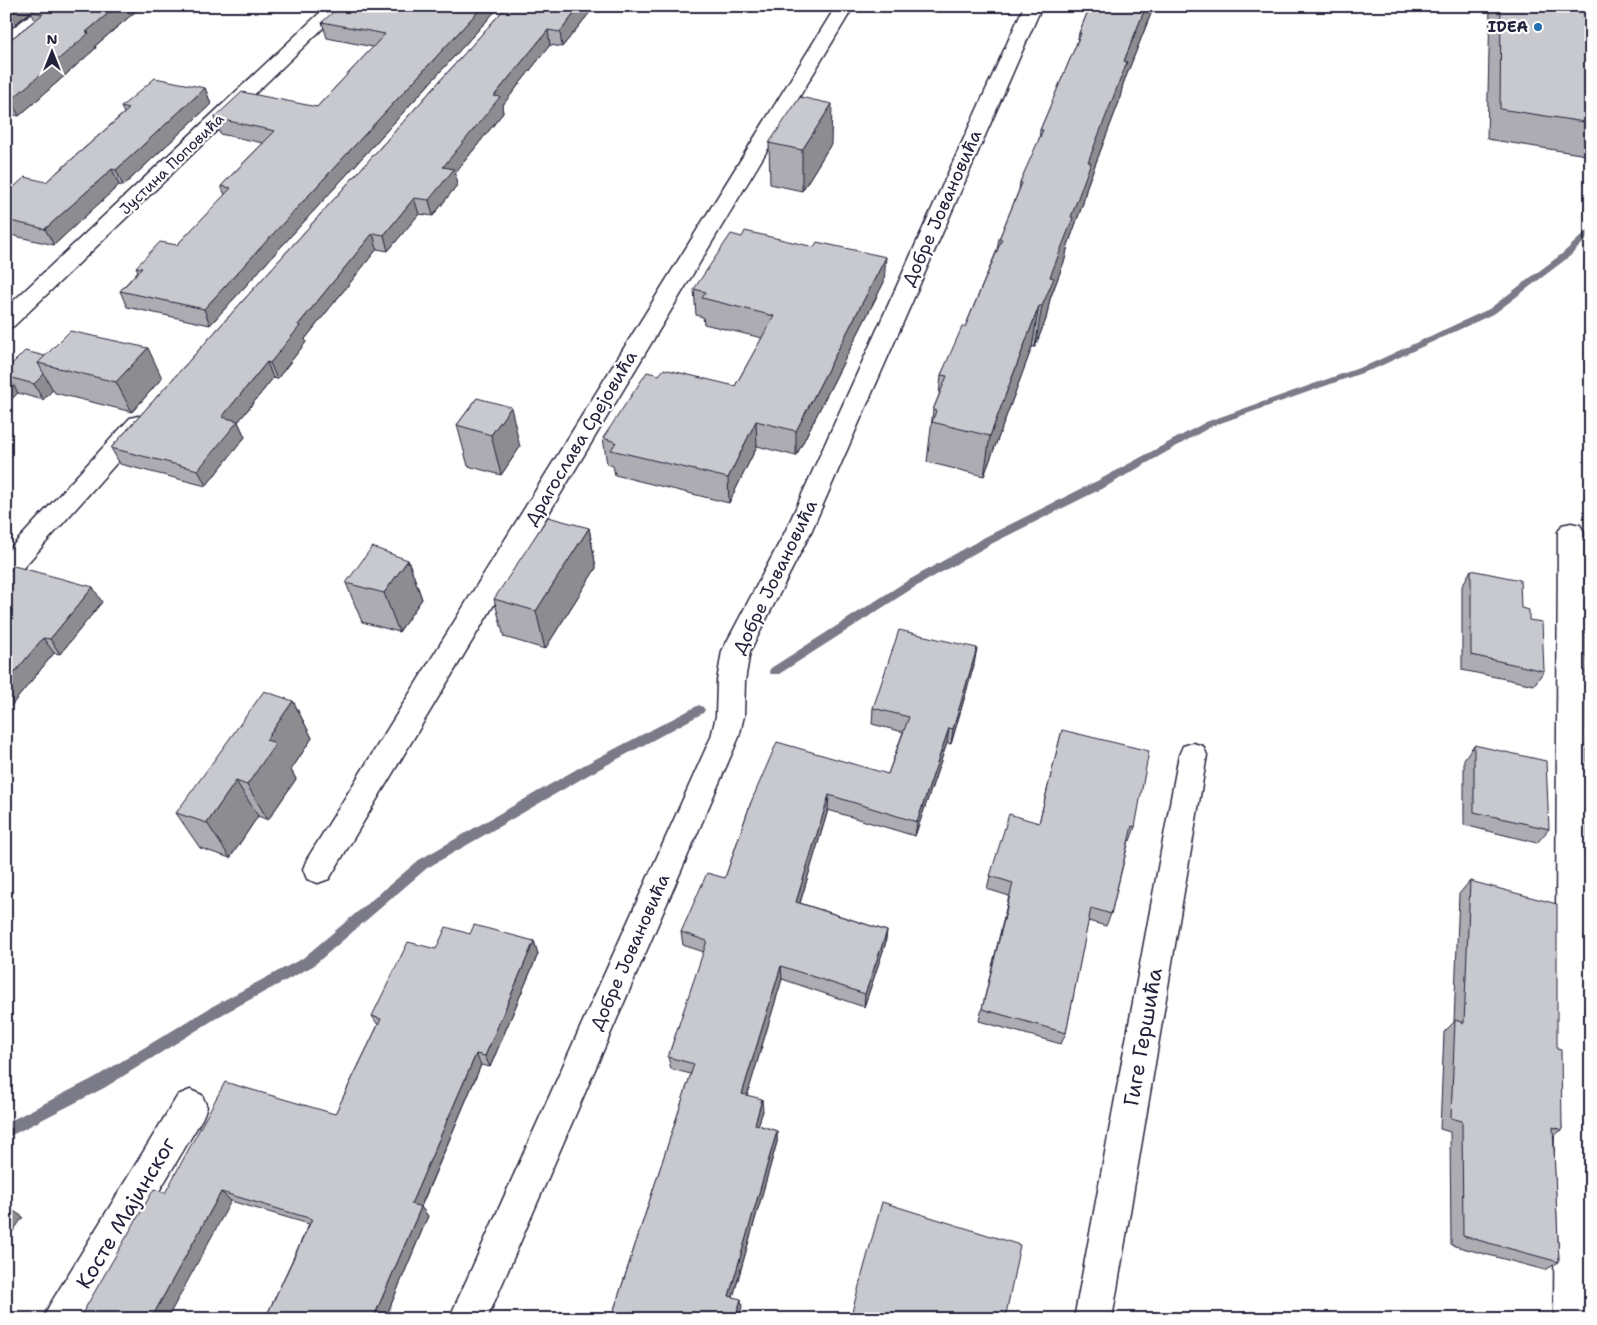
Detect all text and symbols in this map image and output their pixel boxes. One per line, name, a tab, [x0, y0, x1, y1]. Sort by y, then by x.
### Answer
place label: IDEA	[1488, 17, 1528, 37]
marker: IDEA	[1532, 21, 1544, 33]
north arrow	[28, 28, 78, 78]
text: N	[46, 30, 58, 48]
street label: Јустина Поповића	[115, 108, 229, 219]
street label: Добре Јовановића	[897, 126, 987, 290]
street label: Драгослава Срејовића	[519, 346, 643, 530]
street label: Добре Јовановића	[727, 496, 823, 658]
street label: Добре Јовановића	[585, 870, 675, 1034]
street label: Гиге Гершића	[1117, 966, 1169, 1108]
street label: Косте Мајинског	[70, 1131, 183, 1294]

